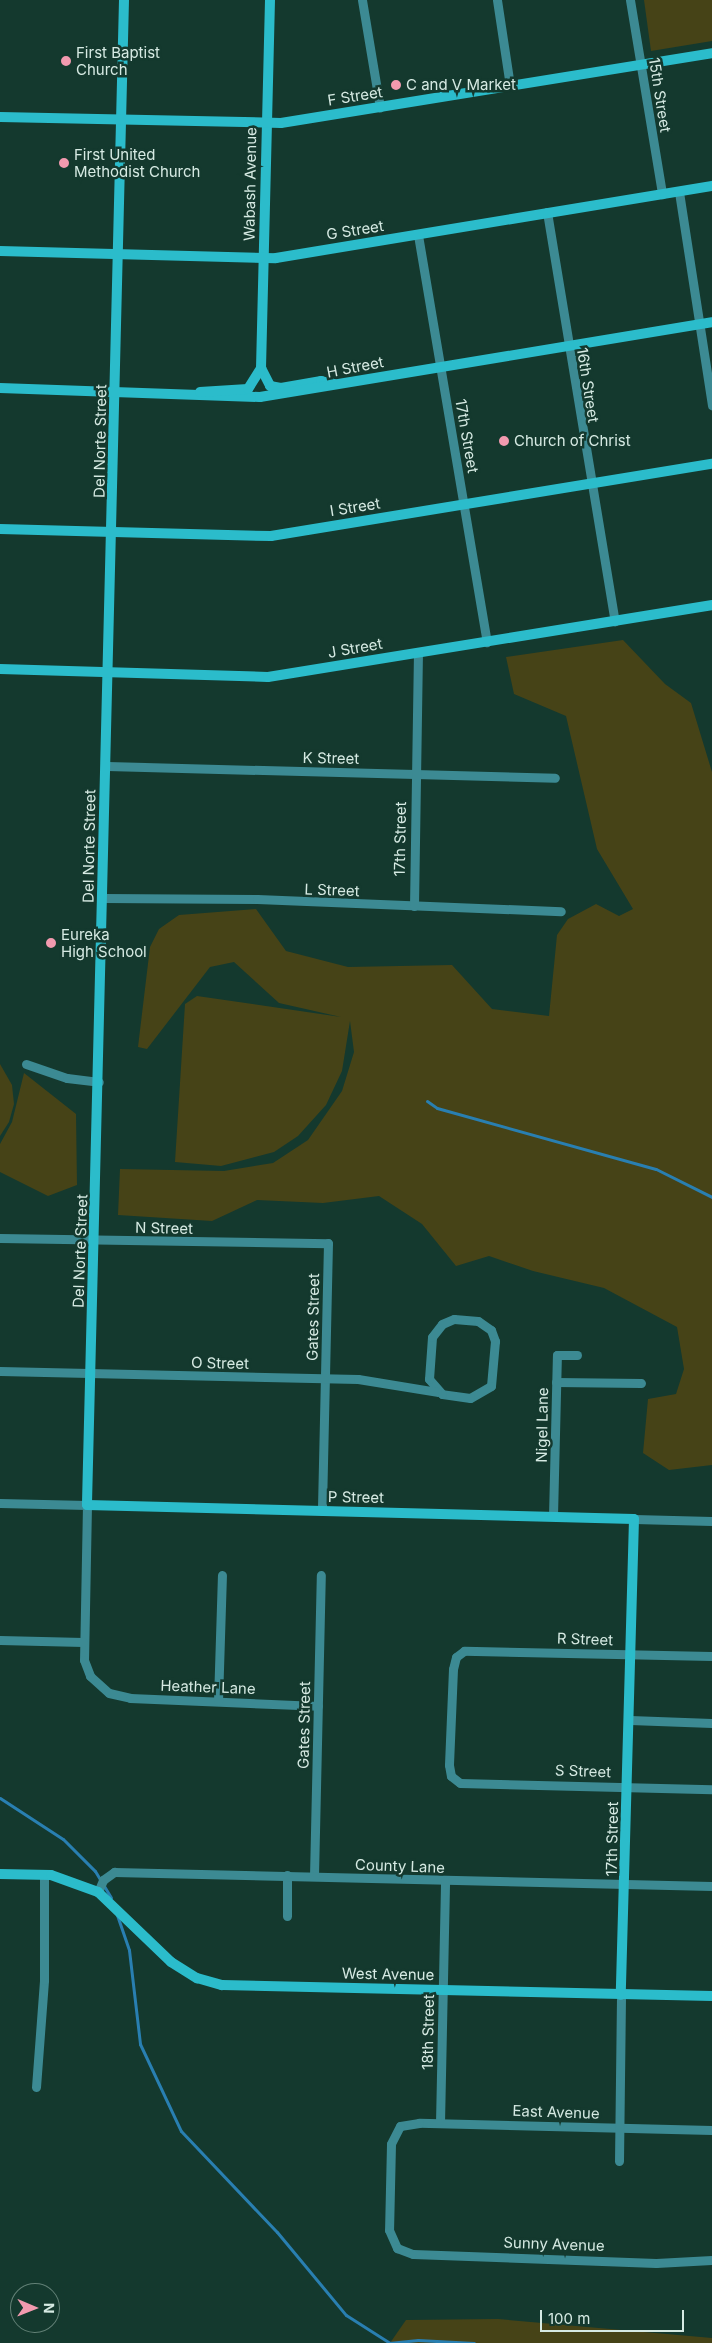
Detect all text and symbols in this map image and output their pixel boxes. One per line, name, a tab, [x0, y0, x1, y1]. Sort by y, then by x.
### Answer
place label: First Baptist Church	[76, 43, 160, 78]
marker: First Baptist Church	[60, 55, 72, 67]
street label: 15th Street	[645, 56, 675, 134]
place label: C and V Market	[406, 76, 516, 94]
marker: C and V Market	[390, 79, 402, 91]
street label: F Street	[326, 83, 384, 109]
street label: Wabash Avenue	[240, 127, 260, 241]
place label: First United Methodist Church	[74, 145, 200, 180]
marker: First United Methodist Church	[58, 157, 70, 169]
street label: G Street	[325, 217, 385, 243]
street label: 16th Street	[573, 346, 603, 424]
street label: H Street	[325, 353, 385, 381]
street label: Del Norte Street	[90, 384, 110, 498]
street label: 17th Street	[452, 398, 482, 474]
place label: Church of Christ	[514, 432, 631, 450]
marker: Church of Christ	[498, 435, 510, 447]
street label: I Street	[329, 494, 381, 520]
street label: J Street	[326, 634, 384, 662]
street label: K Street	[303, 749, 359, 767]
street label: Del Norte Street	[79, 789, 99, 903]
street label: 17th Street	[390, 801, 410, 877]
street label: L Street	[304, 880, 360, 900]
place label: Eureka High School	[61, 925, 147, 960]
marker: Eureka High School	[45, 937, 57, 949]
street label: Del Norte Street	[69, 1194, 91, 1308]
street label: N Street	[135, 1218, 193, 1238]
street label: Gates Street	[303, 1273, 323, 1361]
street label: O Street	[191, 1353, 249, 1373]
street label: Nigel Lane	[532, 1387, 552, 1463]
street label: P Street	[328, 1488, 384, 1506]
street label: R Street	[557, 1629, 613, 1649]
street label: Heather Lane	[160, 1676, 256, 1698]
street label: Gates Street	[294, 1681, 314, 1769]
street label: S Street	[555, 1761, 611, 1781]
street label: 17th Street	[602, 1801, 622, 1877]
street label: County Lane	[355, 1855, 445, 1877]
street label: West Avenue	[342, 1964, 434, 1984]
street label: 18th Street	[418, 1994, 438, 2070]
street label: East Avenue	[512, 2101, 600, 2123]
street label: Sunny Avenue	[503, 2233, 605, 2255]
north arrow	[10, 2283, 60, 2333]
scale bar	[542, 2300, 686, 2332]
text: N	[41, 2303, 58, 2314]
text: 100 m	[548, 2309, 590, 2328]

